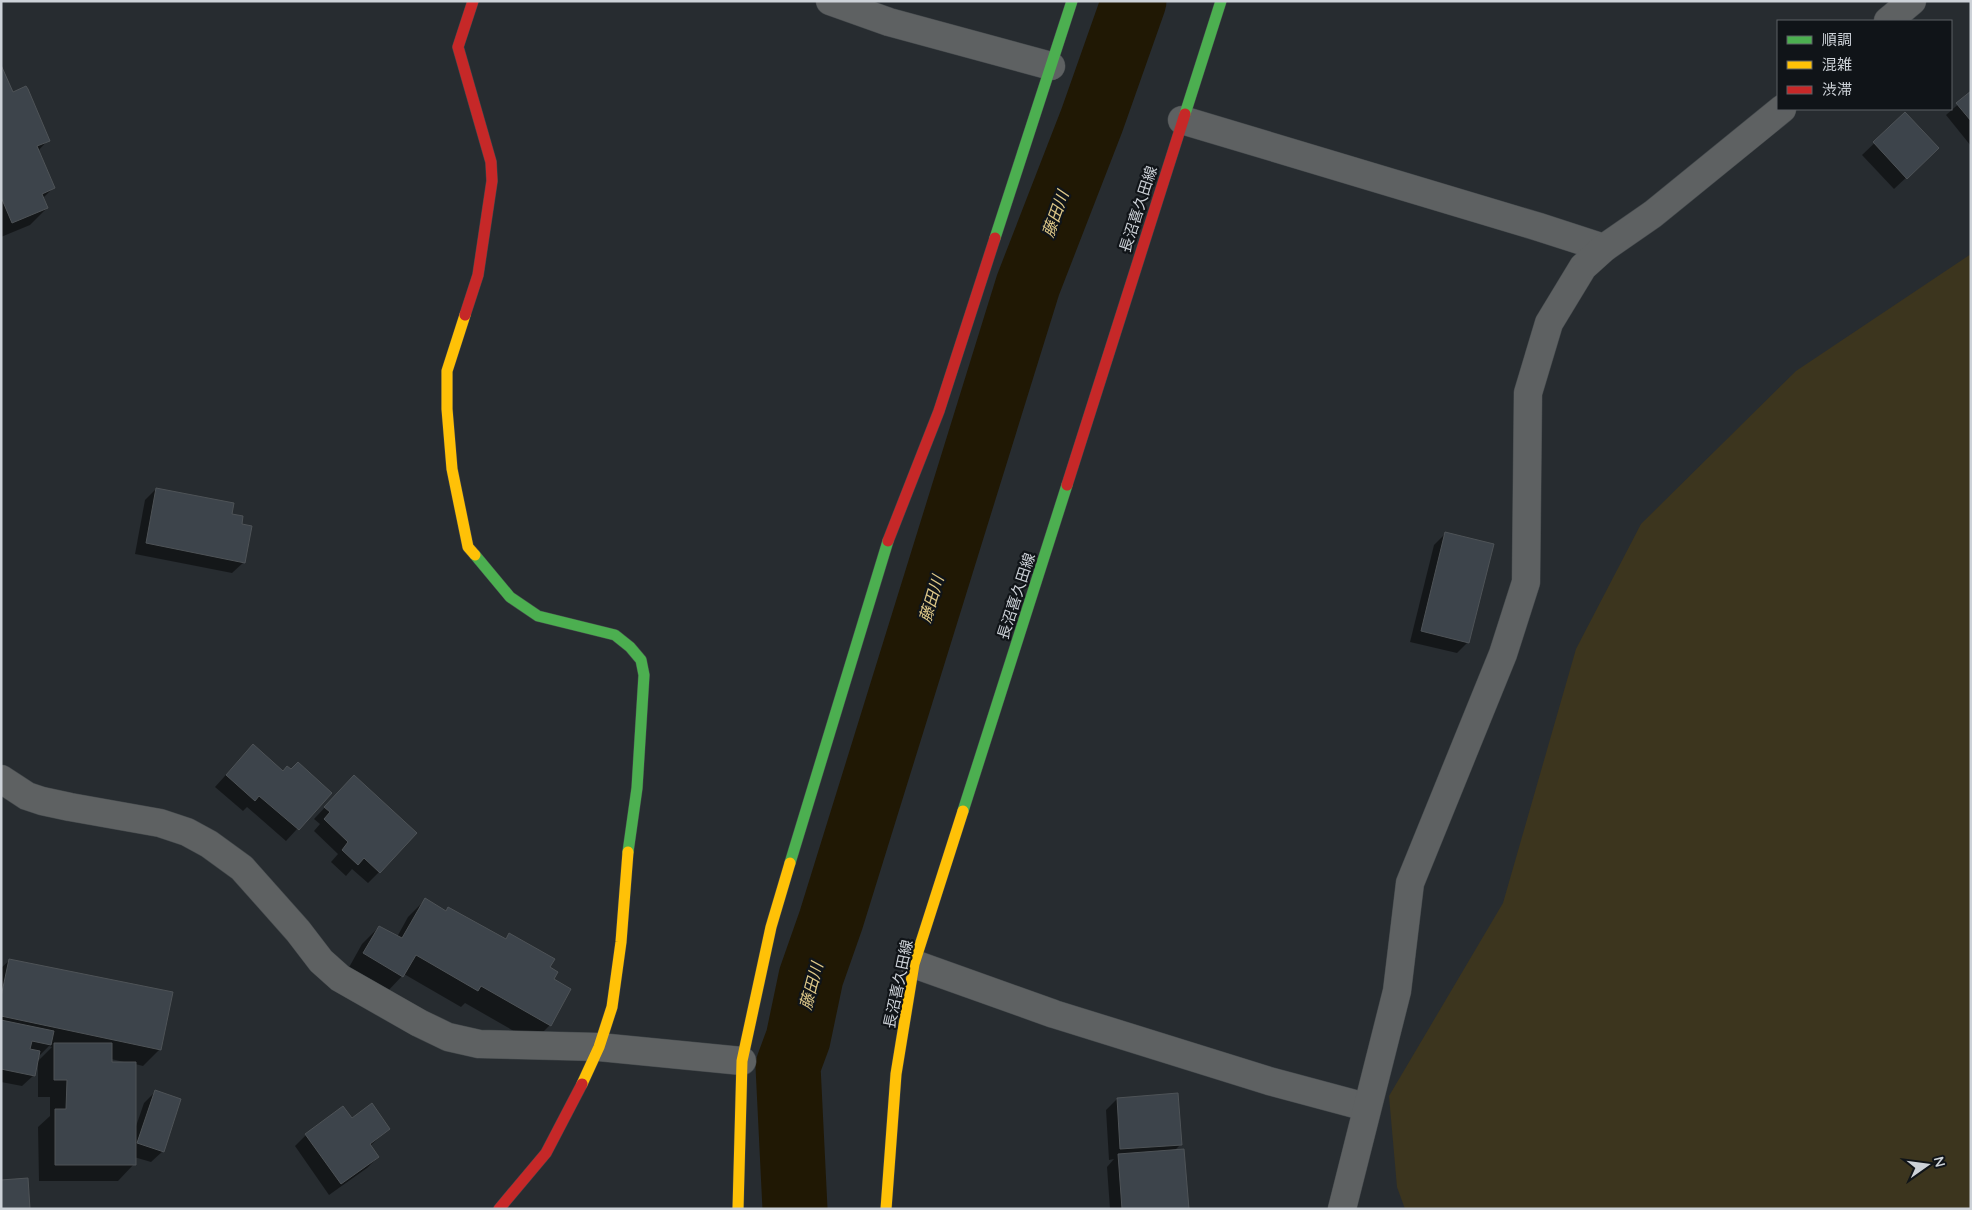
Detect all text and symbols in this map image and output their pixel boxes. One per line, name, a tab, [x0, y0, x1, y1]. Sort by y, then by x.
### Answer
legend	[1777, 20, 1952, 110]
text: 順調	[1822, 30, 1852, 49]
text: 混雑	[1822, 55, 1852, 74]
text: 渋滞	[1822, 80, 1852, 99]
street label: 長沼喜久田線	[1115, 163, 1161, 255]
water label: 藤田川	[1037, 186, 1073, 240]
street label: 長沼喜久田線	[993, 550, 1039, 642]
water label: 藤田川	[914, 571, 948, 625]
street label: 長沼喜久田線	[879, 938, 917, 1030]
water label: 藤田川	[795, 958, 827, 1012]
north arrow	[1902, 1140, 1952, 1190]
text: N	[1930, 1155, 1950, 1169]

